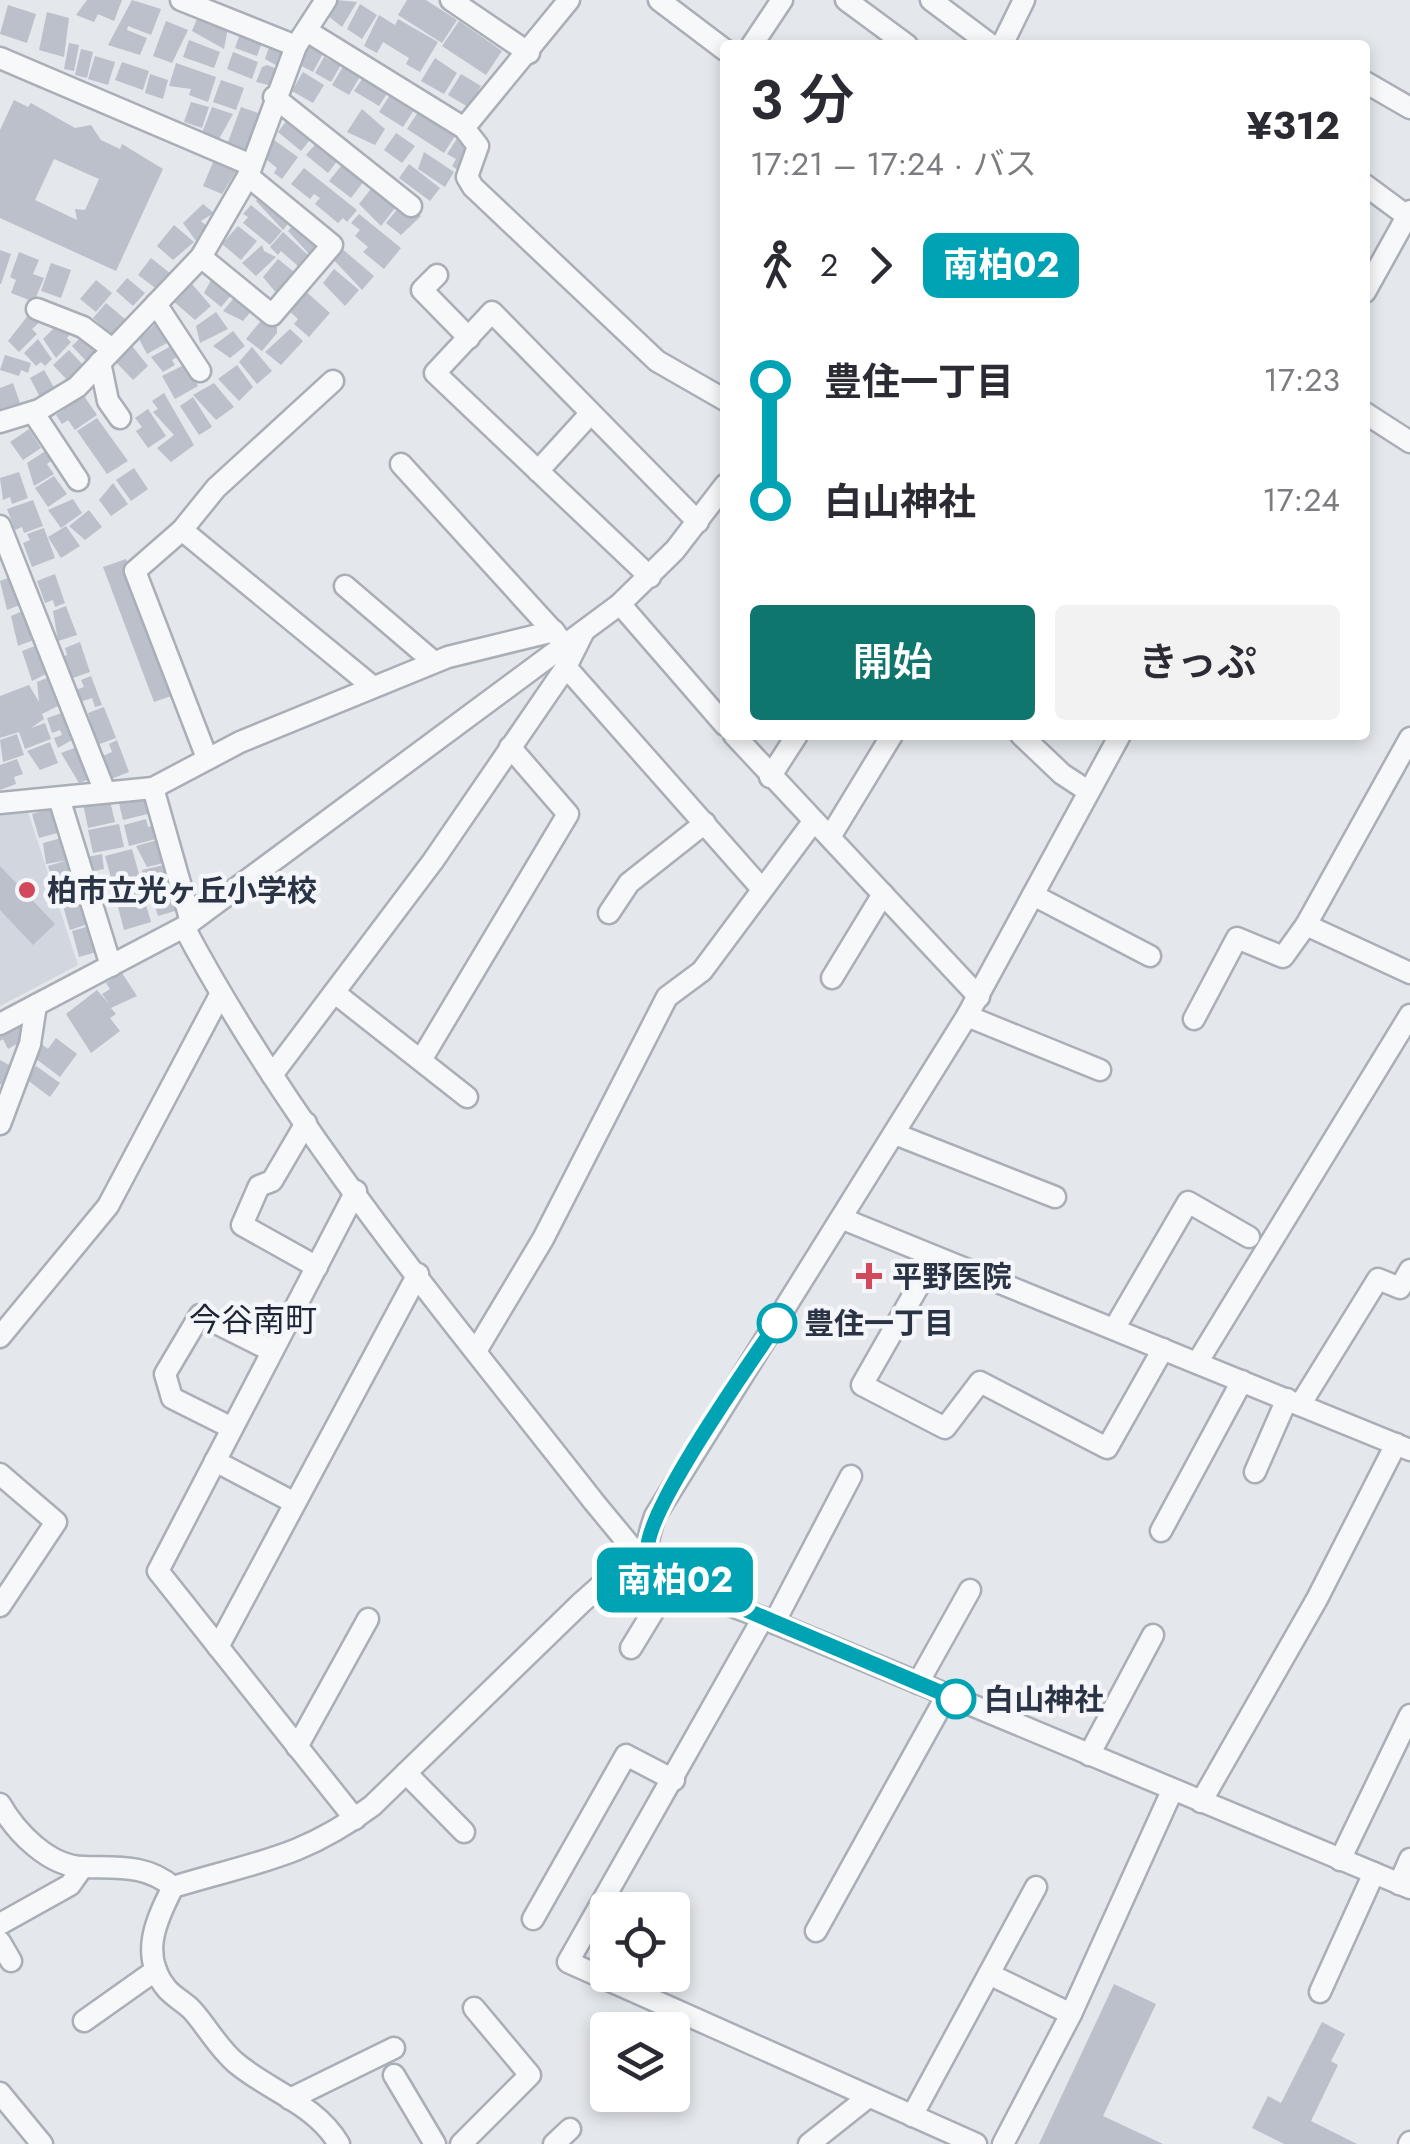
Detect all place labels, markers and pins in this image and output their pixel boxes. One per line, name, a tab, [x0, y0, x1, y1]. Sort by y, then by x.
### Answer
place label: 柏市立光ヶ丘小学校	[47, 869, 317, 912]
marker: 柏市立光ヶ丘小学校	[16, 879, 38, 901]
place label: 平野医院	[892, 1255, 1012, 1298]
marker: 平野医院	[856, 1263, 882, 1289]
place label: 豊住一丁目	[804, 1302, 954, 1345]
marker: 豊住一丁目	[758, 1304, 796, 1342]
place label: 白山神社	[984, 1678, 1104, 1721]
marker: 白山神社	[937, 1680, 975, 1718]

